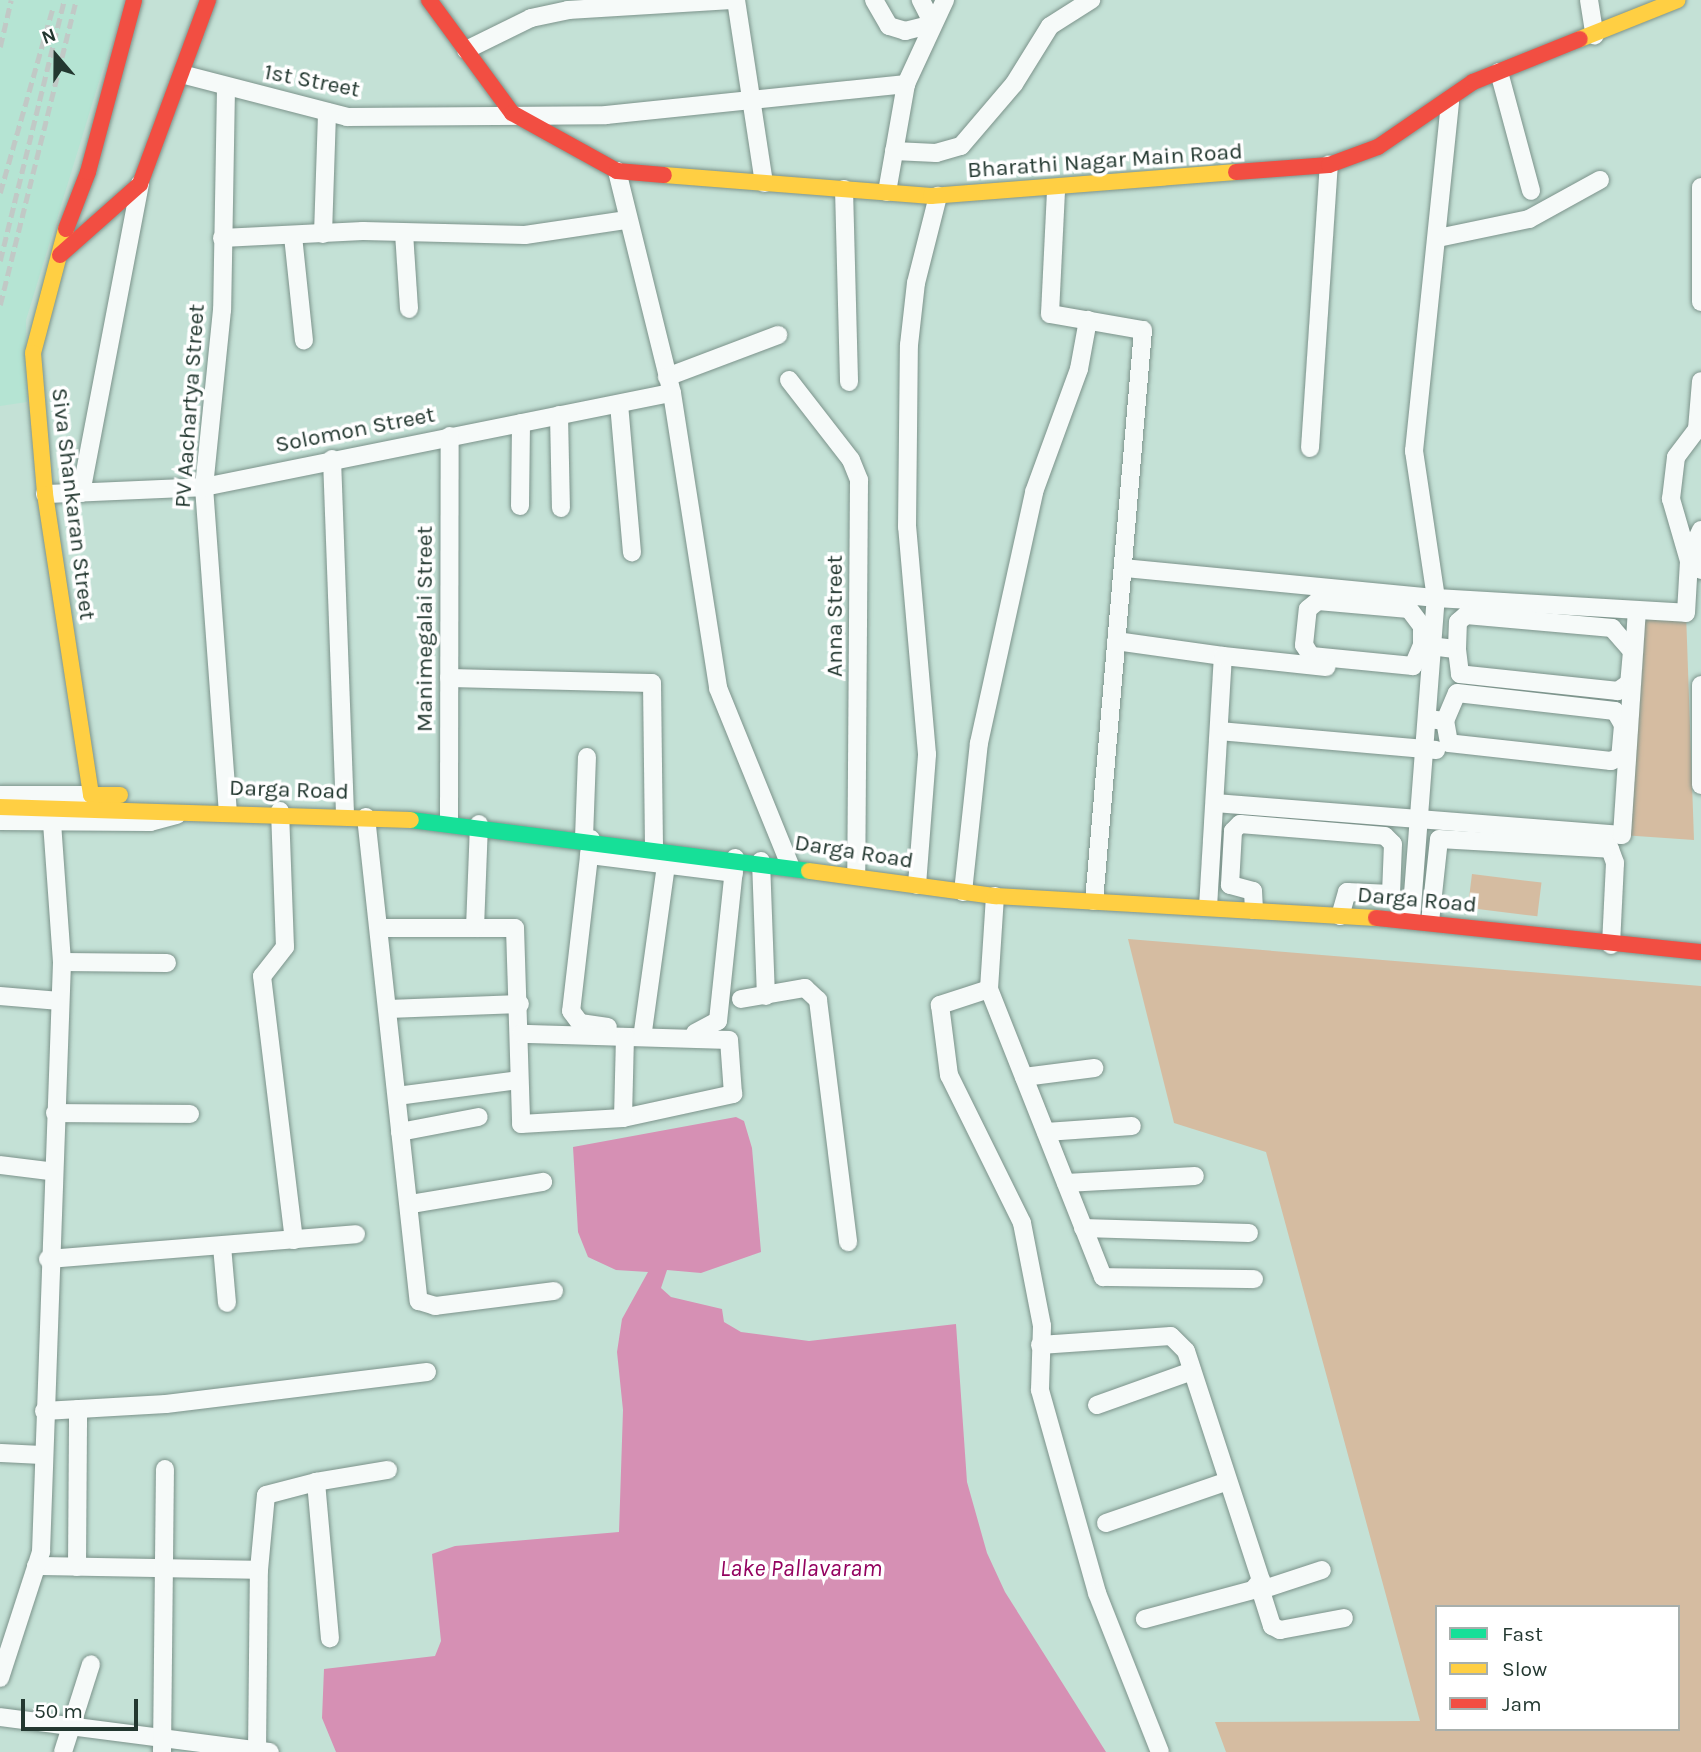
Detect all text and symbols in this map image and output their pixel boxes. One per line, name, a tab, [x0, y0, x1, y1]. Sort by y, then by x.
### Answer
north arrow	[21, 21, 91, 91]
text: N	[39, 24, 59, 49]
street label: 1st Street	[262, 58, 362, 104]
street label: Bharathi Nagar Main Road	[966, 138, 1244, 184]
street label: PV Aachartya Street	[169, 303, 211, 509]
street label: Siva Shankaran Street	[45, 386, 101, 622]
street label: Solomon Street	[273, 401, 437, 459]
street label: Manimegalai Street	[411, 526, 439, 732]
street label: Anna Street	[821, 555, 849, 677]
street label: Darga Road	[229, 774, 349, 806]
street label: Darga Road	[793, 829, 915, 875]
street label: Darga Road	[1356, 881, 1478, 919]
water label: Lake Pallavaram	[720, 1555, 882, 1583]
legend	[1435, 1605, 1680, 1731]
text: Fast	[1502, 1622, 1543, 1646]
text: Slow	[1502, 1657, 1547, 1681]
scale bar	[24, 1686, 142, 1730]
text: Jam	[1502, 1692, 1542, 1716]
text: 50 m	[34, 1699, 83, 1723]

